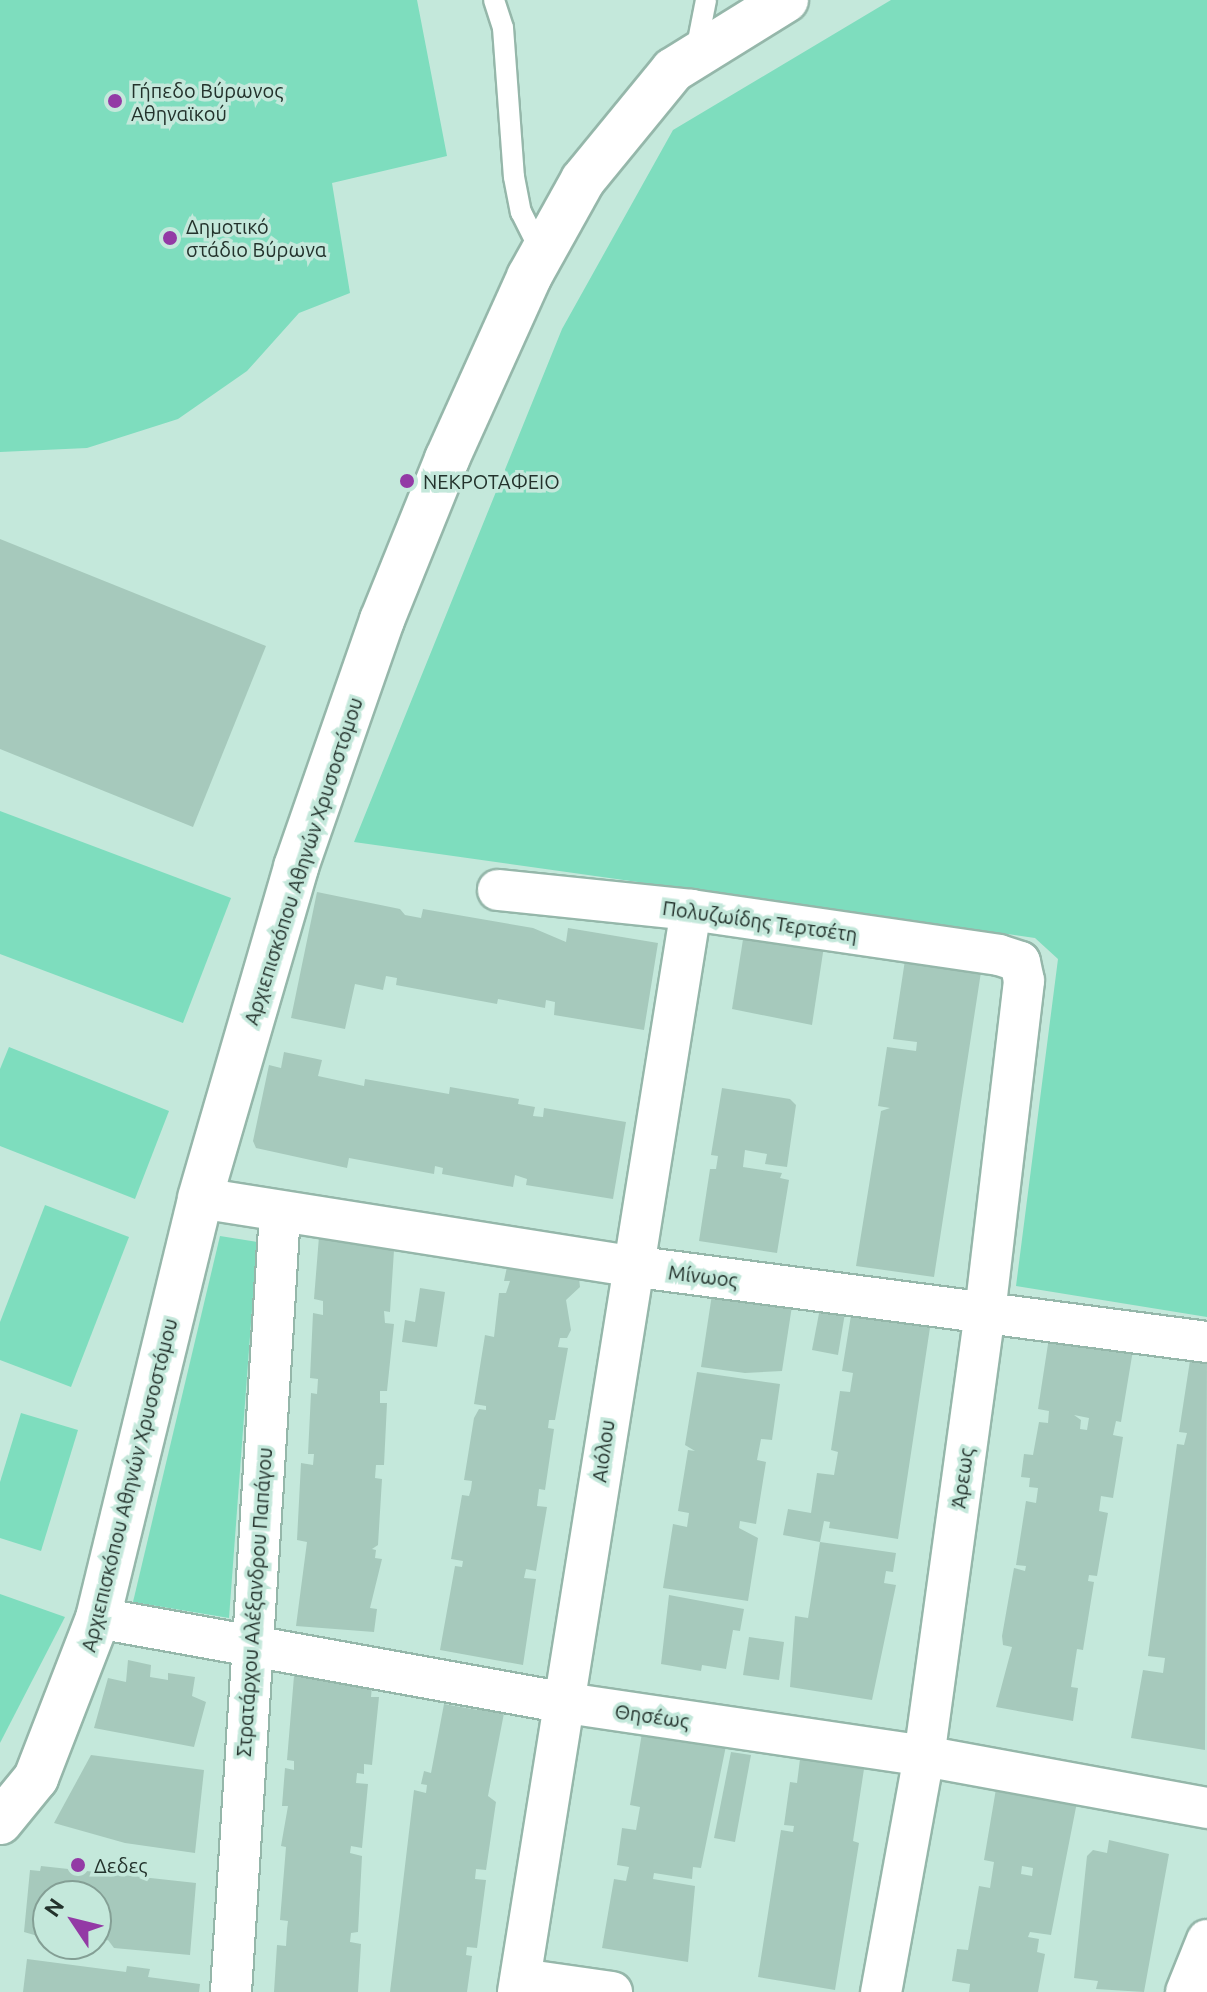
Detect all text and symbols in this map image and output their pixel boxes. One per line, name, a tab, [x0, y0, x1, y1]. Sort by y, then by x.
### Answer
place label: Γήπεδο Βύρωνος Αθηναϊκού	[131, 78, 283, 125]
marker: Γήπεδο Βύρωνος Αθηναϊκού	[106, 92, 124, 110]
place label: Δημοτικό στάδιο Βύρωνα	[186, 214, 327, 261]
marker: Δημοτικό στάδιο Βύρωνα	[161, 229, 179, 247]
place label: ΝΕΚΡΟΤΑΦΕΙΟ	[423, 469, 560, 493]
marker: ΝΕΚΡΟΤΑΦΕΙΟ	[398, 472, 416, 490]
street label: Αρχιεπισκόπου Αθηνών Χρυσοστόμου	[239, 694, 367, 1028]
street label: Πολυζωίδης Τερτσέτη	[661, 895, 859, 947]
street label: Μίνωος	[667, 1260, 739, 1292]
street label: Αρχιεπισκόπου Αθηνών Χρυσοστόμου	[76, 1316, 182, 1654]
street label: Αιόλου	[587, 1418, 619, 1484]
street label: Στρατάρχου Αλέξανδρου Παπάγου	[231, 1446, 277, 1758]
street label: Άρεως	[946, 1446, 978, 1510]
street label: Θησέως	[613, 1699, 691, 1733]
place label: Δεδες	[94, 1853, 147, 1877]
marker: Δεδες	[69, 1856, 87, 1874]
north arrow	[32, 1880, 112, 1960]
text: N	[39, 1893, 69, 1921]

